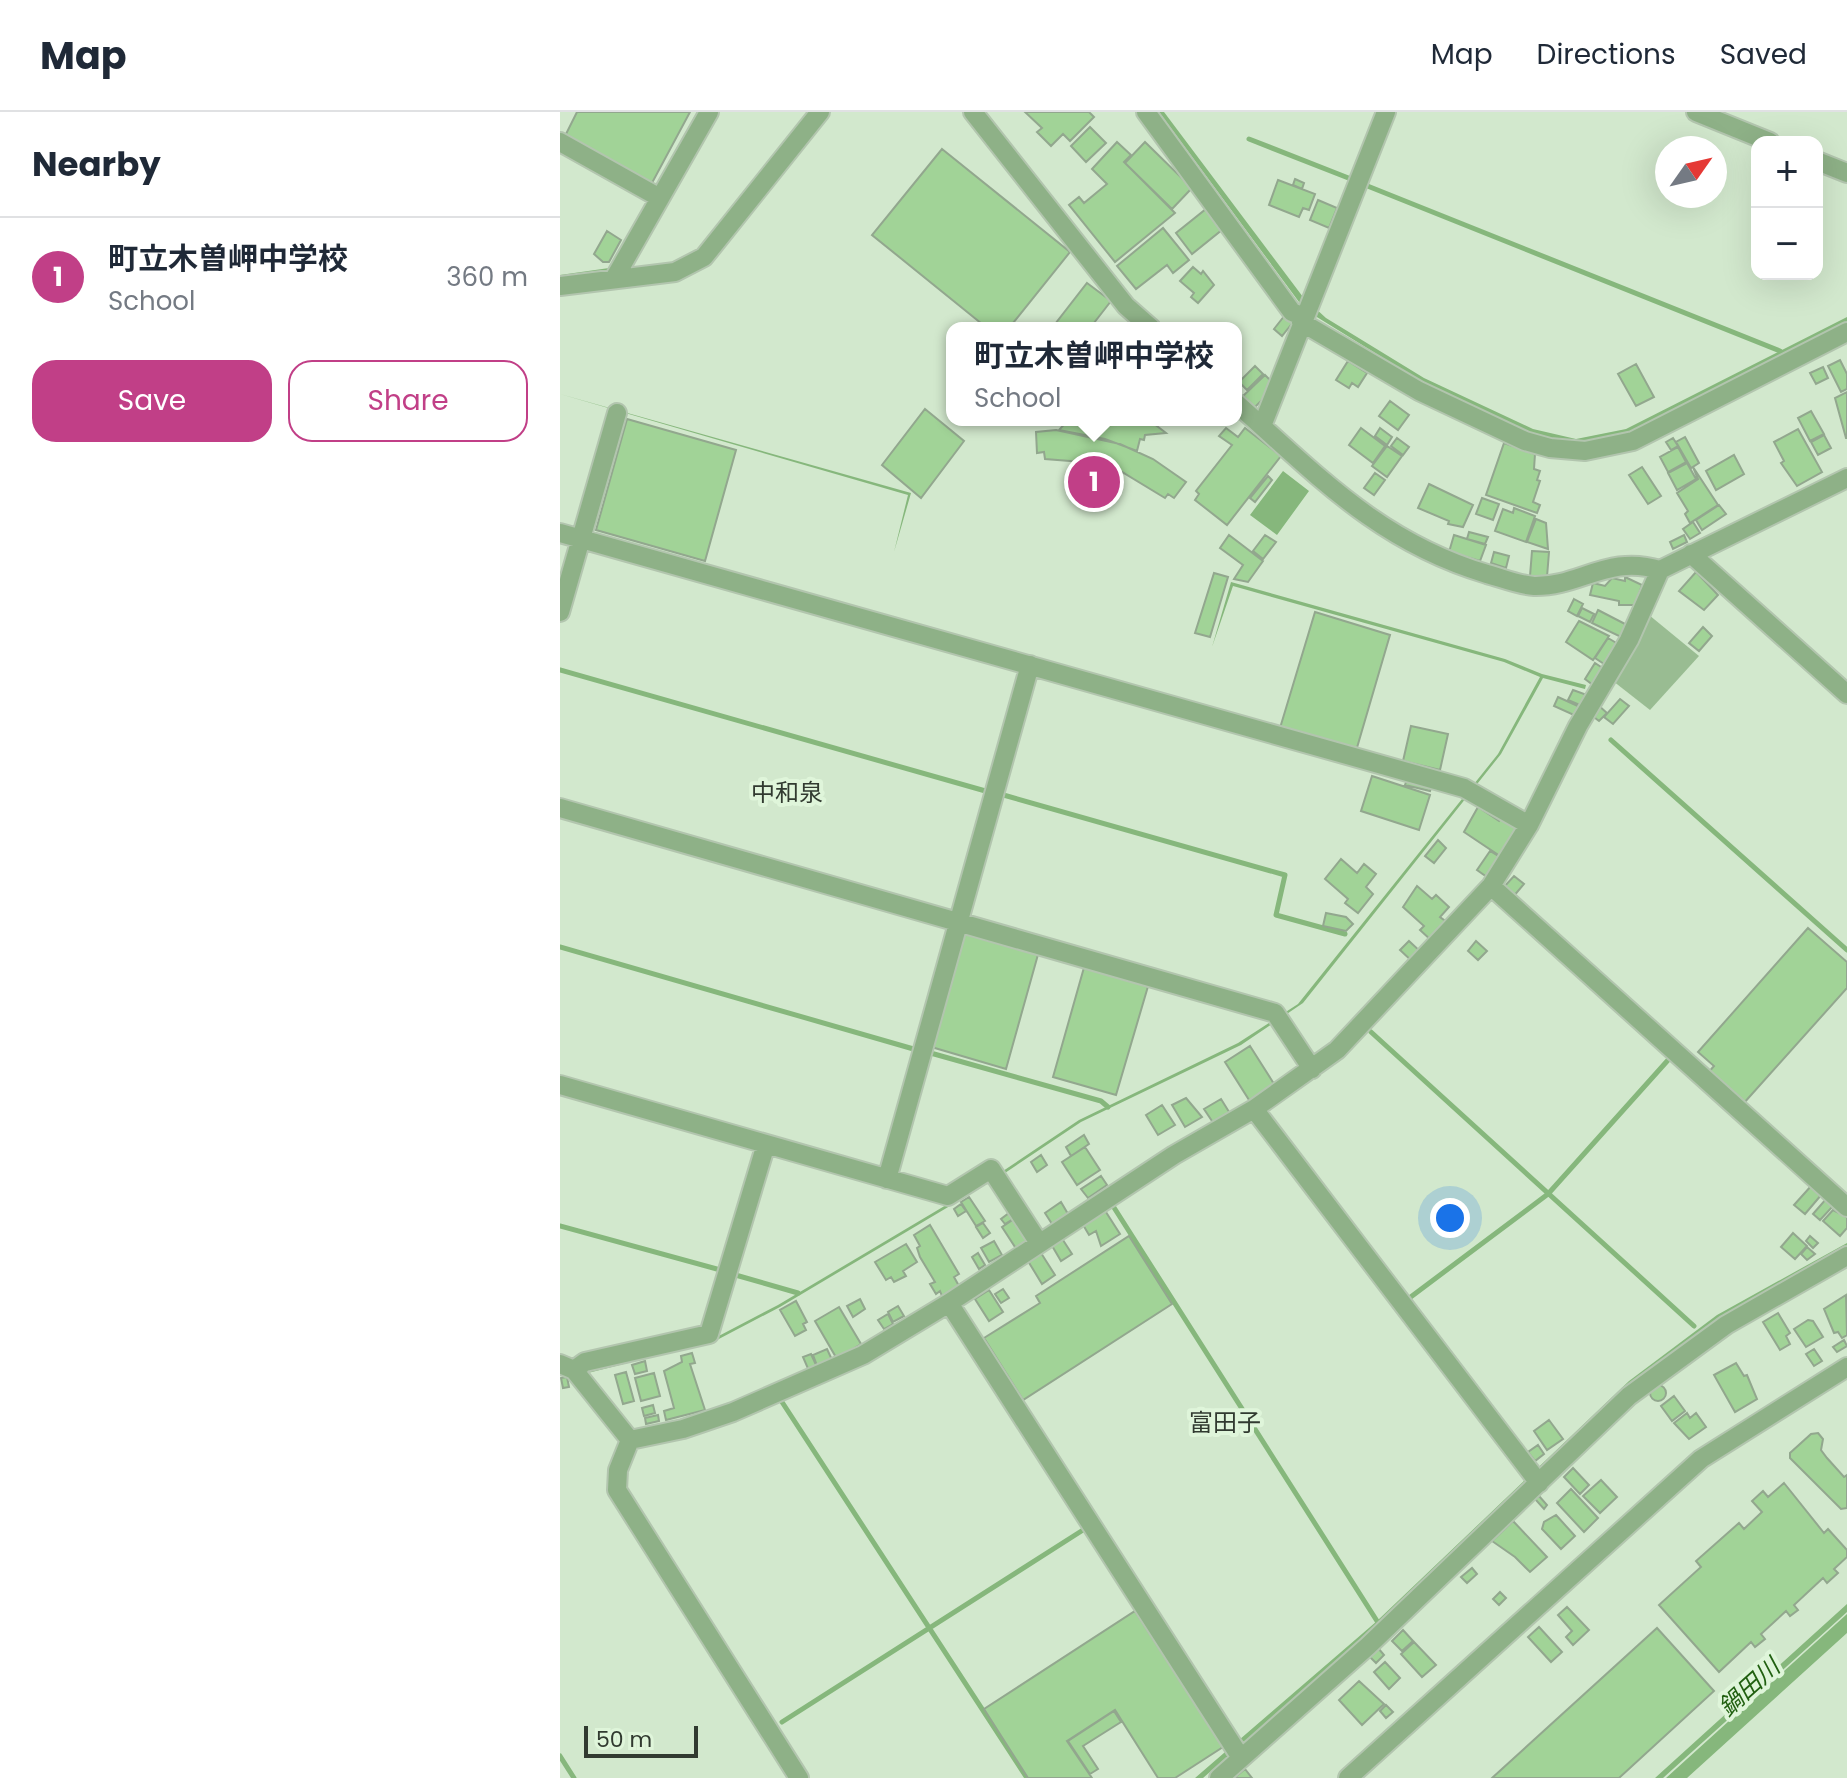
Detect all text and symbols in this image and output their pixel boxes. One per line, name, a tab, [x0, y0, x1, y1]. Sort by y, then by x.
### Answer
text: Map	[40, 29, 127, 82]
text: Map	[1431, 35, 1493, 74]
text: Directions	[1537, 35, 1676, 74]
text: Saved	[1720, 35, 1807, 74]
north arrow	[1655, 136, 1727, 208]
map controls	[1751, 136, 1823, 280]
button: +	[1751, 136, 1823, 208]
text: Nearby	[32, 140, 161, 188]
button: −	[1751, 208, 1823, 280]
text: 町立木曽岬中学校	[108, 237, 348, 280]
text: 1	[53, 259, 63, 295]
text: 360 m	[446, 259, 528, 295]
text: School	[108, 283, 195, 319]
popup	[946, 322, 1242, 426]
text: 町立木曽岬中学校	[974, 334, 1214, 377]
button: Save	[32, 360, 272, 442]
button: Share	[288, 360, 528, 442]
text: School	[974, 380, 1061, 416]
pin: 1	[1068, 452, 1120, 512]
district label: 中和泉	[751, 776, 823, 809]
your location	[1430, 1198, 1470, 1238]
district label: 富田子	[1189, 1406, 1261, 1439]
water label: 鍋田川	[1711, 1649, 1789, 1723]
scale bar	[584, 1722, 698, 1758]
text: 50 m	[596, 1724, 652, 1755]

